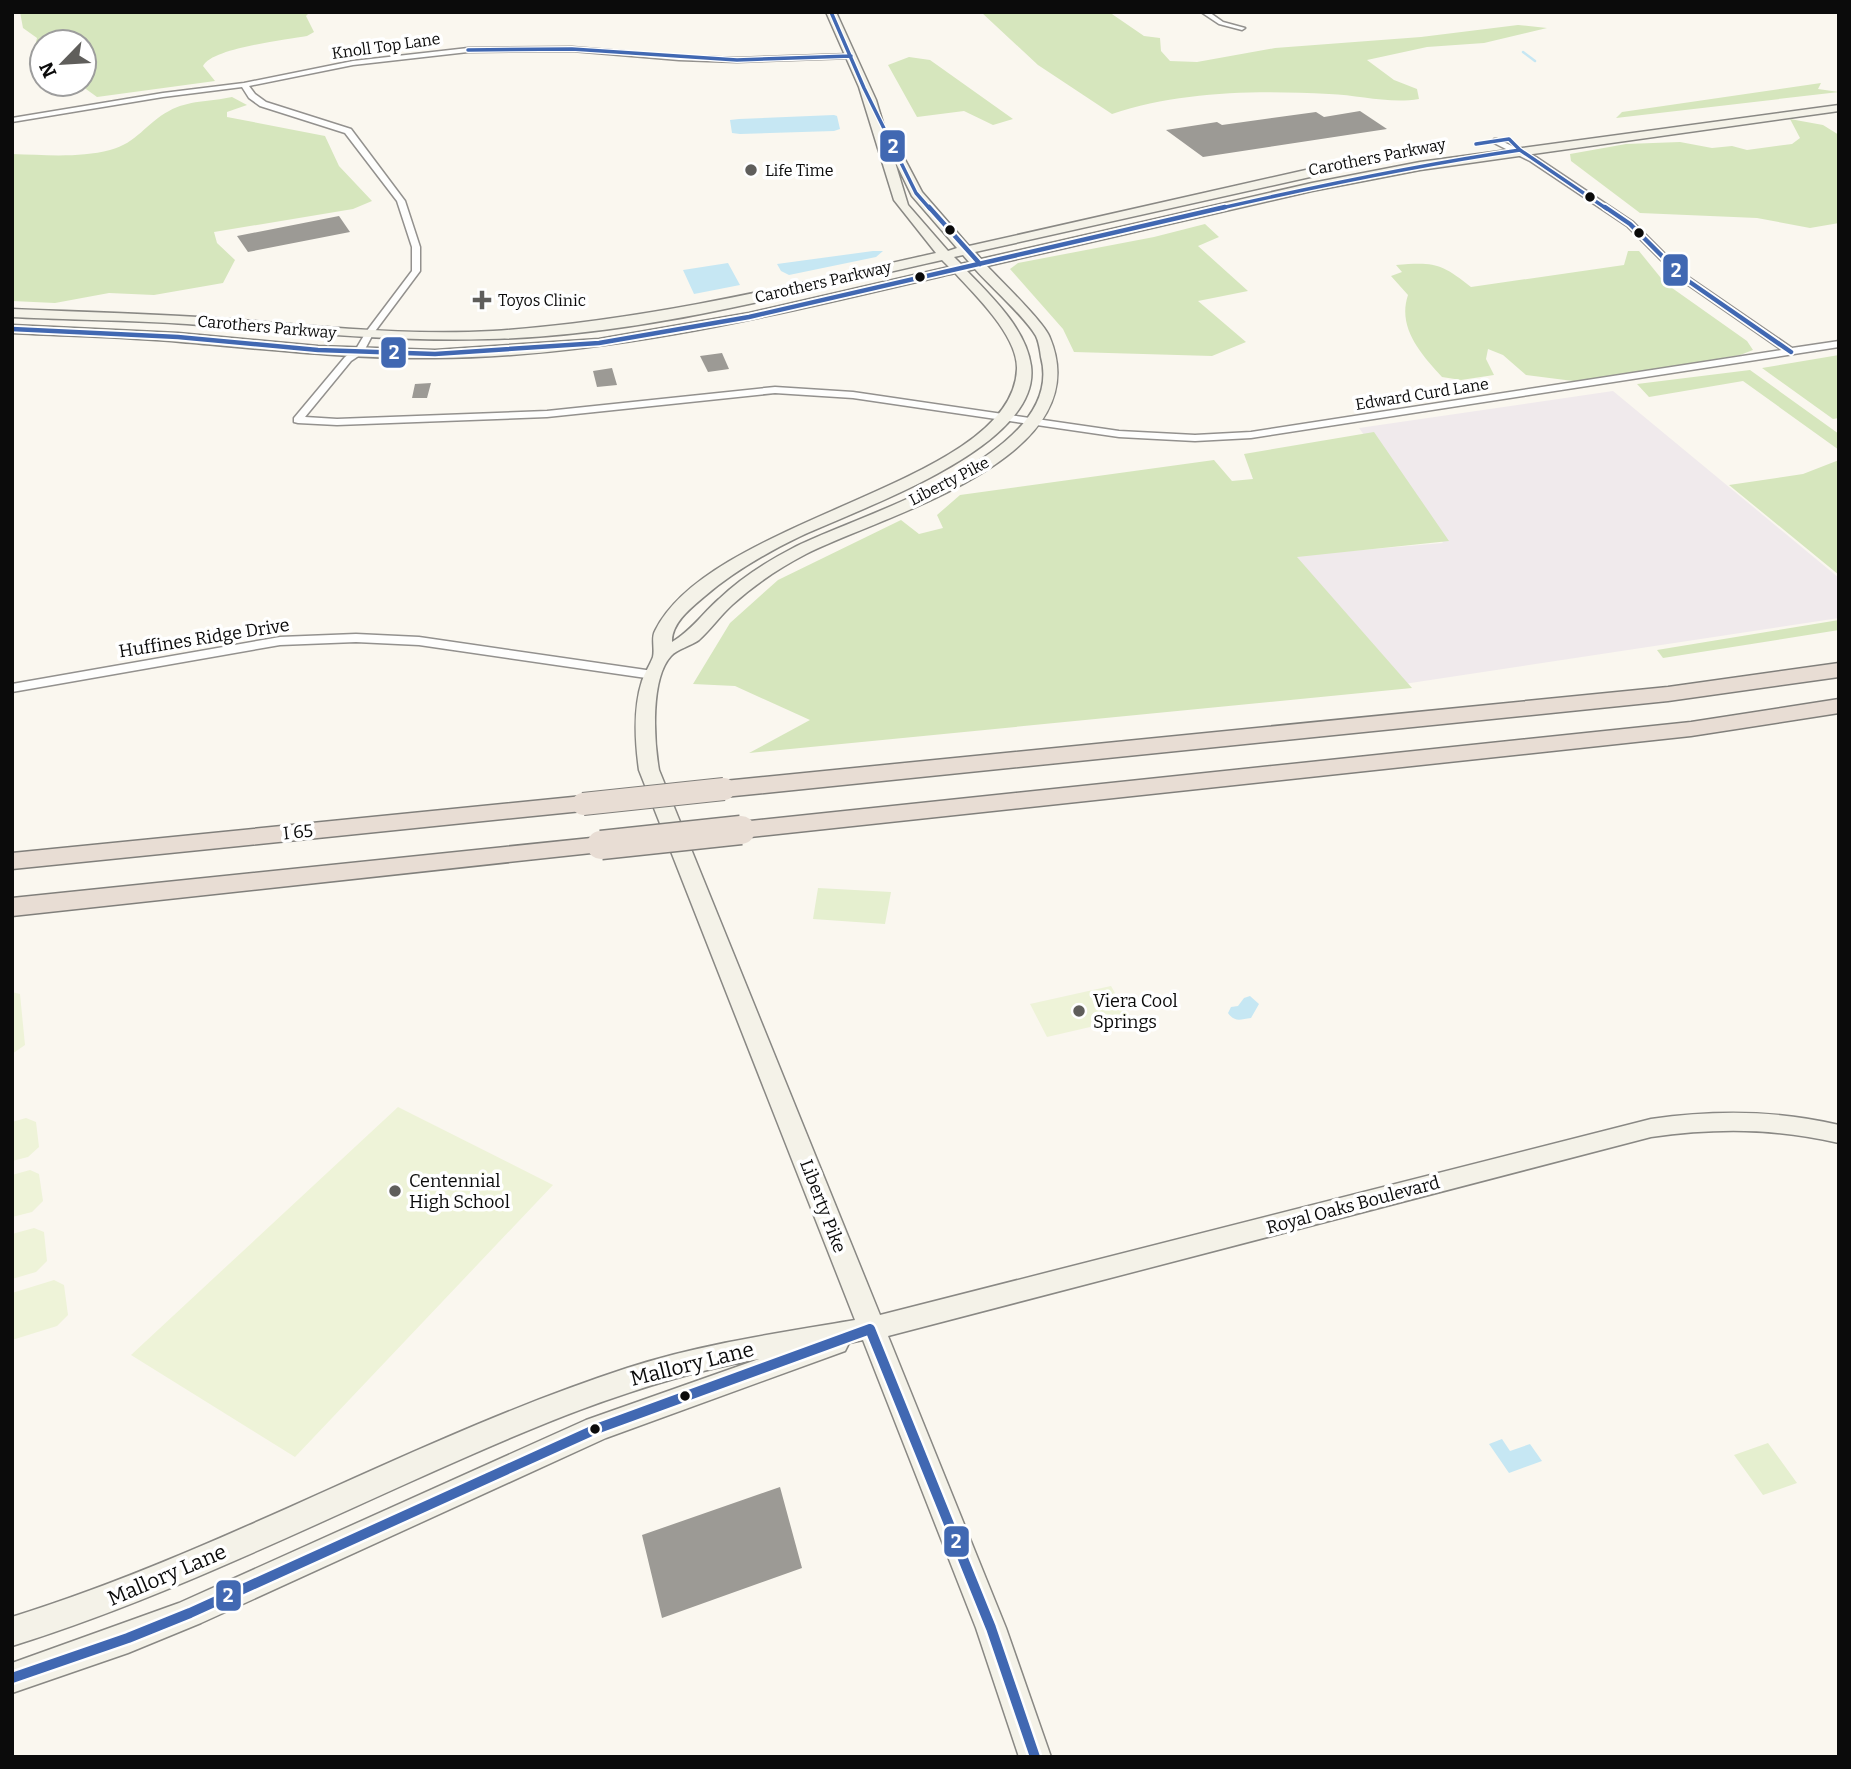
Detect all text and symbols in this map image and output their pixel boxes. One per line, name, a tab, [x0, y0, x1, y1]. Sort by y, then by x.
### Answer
north arrow	[28, 28, 98, 98]
street label: Knoll Top Lane	[330, 29, 442, 63]
text: N	[34, 58, 62, 81]
line badge: 2	[879, 129, 906, 163]
street label: Carothers Parkway	[1307, 134, 1448, 180]
text: 2	[888, 135, 899, 158]
place label: Life Time	[765, 161, 833, 180]
marker: Life Time	[743, 162, 759, 178]
unlabelled marker	[1583, 190, 1597, 204]
unlabelled marker	[943, 223, 957, 237]
unlabelled marker	[1632, 226, 1646, 240]
line badge: 2	[1662, 253, 1689, 287]
street label: Carothers Parkway	[753, 257, 894, 307]
text: 2	[1671, 259, 1682, 282]
unlabelled marker	[913, 270, 927, 284]
marker: Toyos Clinic	[472, 290, 492, 310]
place label: Toyos Clinic	[498, 291, 586, 310]
street label: Carothers Parkway	[197, 311, 338, 343]
line badge: 2	[380, 336, 407, 369]
text: 2	[389, 341, 400, 364]
street label: Edward Curd Lane	[1354, 374, 1490, 414]
street label: Liberty Pike	[906, 453, 992, 509]
street label: Huffines Ridge Drive	[117, 614, 291, 662]
street label: I 65	[282, 820, 314, 844]
place label: Viera Cool Springs	[1093, 990, 1178, 1033]
marker: Viera Cool Springs	[1071, 1003, 1087, 1019]
street label: Liberty Pike	[795, 1156, 851, 1256]
place label: Centennial High School	[409, 1170, 510, 1213]
street label: Royal Oaks Boulevard	[1264, 1171, 1442, 1239]
marker: Centennial High School	[387, 1183, 403, 1199]
street label: Mallory Lane	[627, 1336, 757, 1392]
unlabelled marker	[678, 1389, 692, 1403]
unlabelled marker	[588, 1422, 602, 1436]
line badge: 2	[943, 1525, 970, 1558]
text: 2	[951, 1530, 962, 1553]
street label: Mallory Lane	[104, 1538, 230, 1612]
line badge: 2	[215, 1579, 242, 1612]
text: 2	[223, 1584, 234, 1607]

